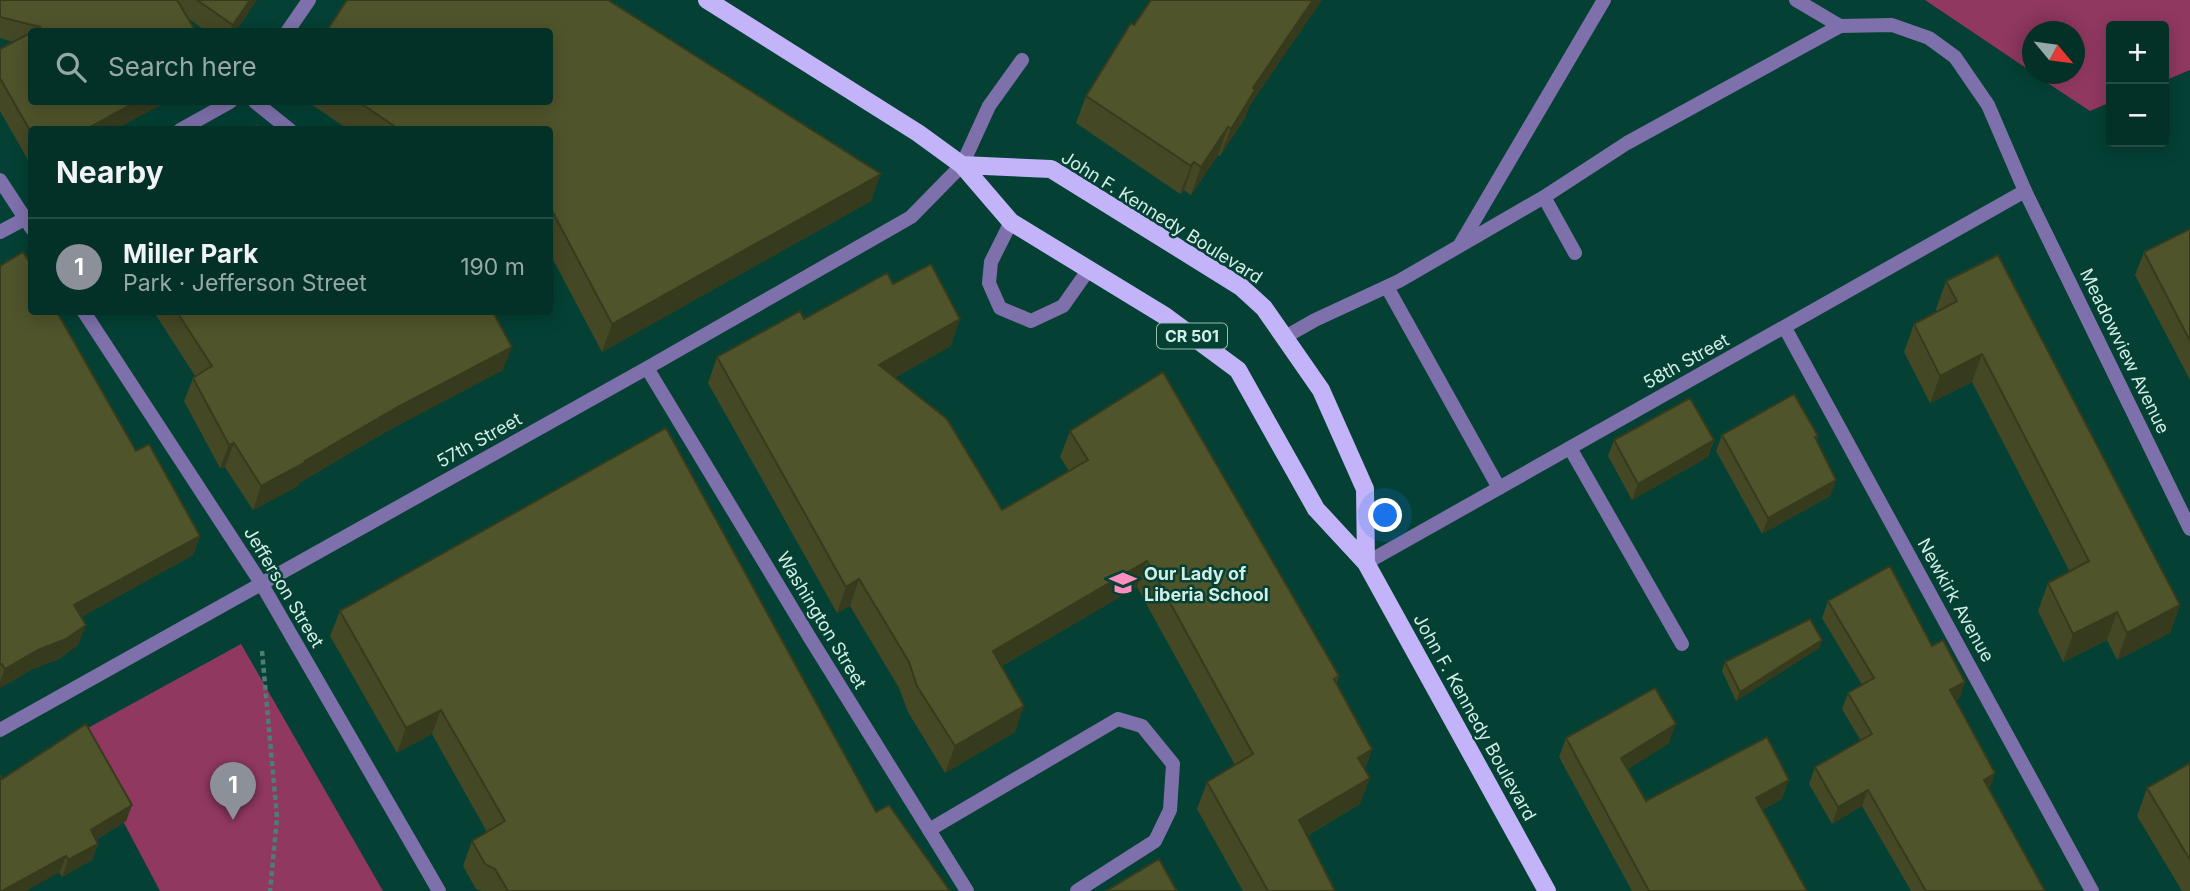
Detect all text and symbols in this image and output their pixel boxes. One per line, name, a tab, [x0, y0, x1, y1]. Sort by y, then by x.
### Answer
north arrow	[2022, 21, 2085, 84]
map controls	[2106, 21, 2169, 147]
button: +	[2106, 21, 2169, 84]
search box	[28, 28, 553, 105]
icon: search	[52, 48, 90, 86]
text: Search here	[108, 51, 257, 82]
button: −	[2106, 84, 2169, 147]
street label: John F. Kennedy Boulevard	[1058, 146, 1266, 288]
text: Nearby	[56, 154, 164, 190]
text: Miller Park	[123, 238, 258, 269]
text: 1	[74, 253, 84, 281]
text: 190 m	[460, 253, 525, 281]
street label: Meadowview Avenue	[2076, 265, 2174, 437]
text: Park · Jefferson Street	[123, 269, 367, 297]
road number: CR 501	[1157, 324, 1227, 348]
street label: 58th Street	[1640, 329, 1732, 393]
street label: 57th Street	[433, 408, 525, 472]
your location	[1368, 498, 1402, 532]
street label: Jefferson Street	[240, 523, 328, 651]
street label: Newkirk Avenue	[1913, 535, 1999, 665]
street label: Washington Street	[773, 548, 871, 692]
place label: Our Lady of Liberia School	[1144, 563, 1269, 605]
school or university icon: Our Lady of Liberia School	[1108, 568, 1138, 598]
street label: John F. Kennedy Boulevard	[1409, 610, 1541, 824]
pin: 1	[210, 762, 256, 820]

